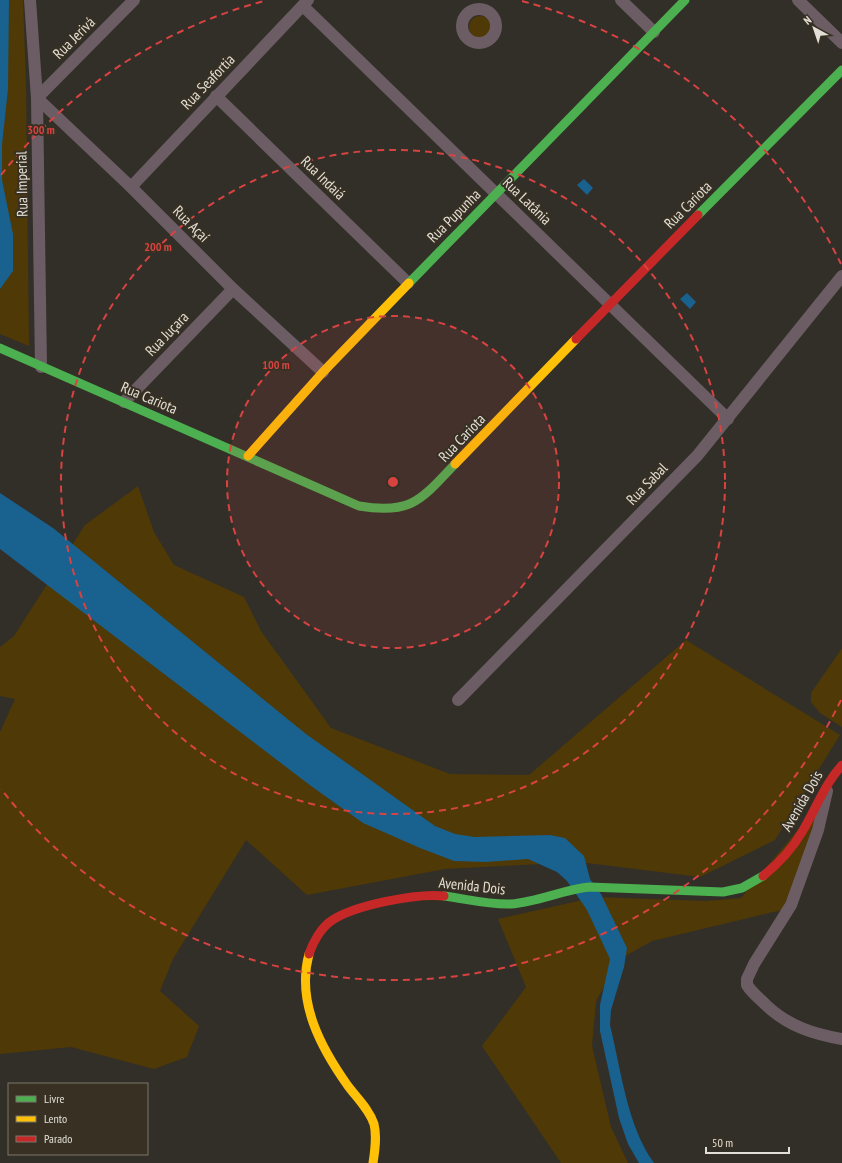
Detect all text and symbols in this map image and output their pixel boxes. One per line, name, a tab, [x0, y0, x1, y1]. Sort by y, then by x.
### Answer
north arrow	[794, 8, 834, 48]
street label: Rua Jerivá	[49, 13, 99, 63]
text: N	[801, 13, 814, 28]
street label: Rua Seafortia	[177, 50, 239, 113]
text: 300 m	[27, 122, 55, 137]
street label: Rua Imperial	[11, 150, 32, 217]
street label: Rua Indaiá	[297, 152, 350, 203]
street label: Rua Latânia	[499, 173, 556, 229]
street label: Rua Cariota	[660, 177, 715, 232]
street label: Rua Pupunha	[423, 185, 484, 246]
street label: Rua Açaí	[169, 201, 214, 246]
text: 200 m	[144, 239, 172, 254]
street label: Rua Juçara	[141, 307, 192, 360]
text: 100 m	[262, 357, 290, 372]
street label: Rua Cariota	[118, 377, 180, 418]
street label: Rua Cariota	[434, 410, 489, 466]
street label: Rua Sabal	[622, 458, 672, 509]
centre of rings	[386, 475, 400, 489]
street label: Avenida Dois	[777, 767, 827, 834]
street label: Avenida Dois	[438, 873, 506, 898]
legend	[8, 1083, 148, 1155]
text: Livre	[44, 1091, 65, 1106]
text: Lento	[44, 1111, 67, 1126]
scale bar	[706, 1129, 789, 1155]
text: Parado	[44, 1131, 72, 1146]
text: 50 m	[712, 1135, 733, 1150]

